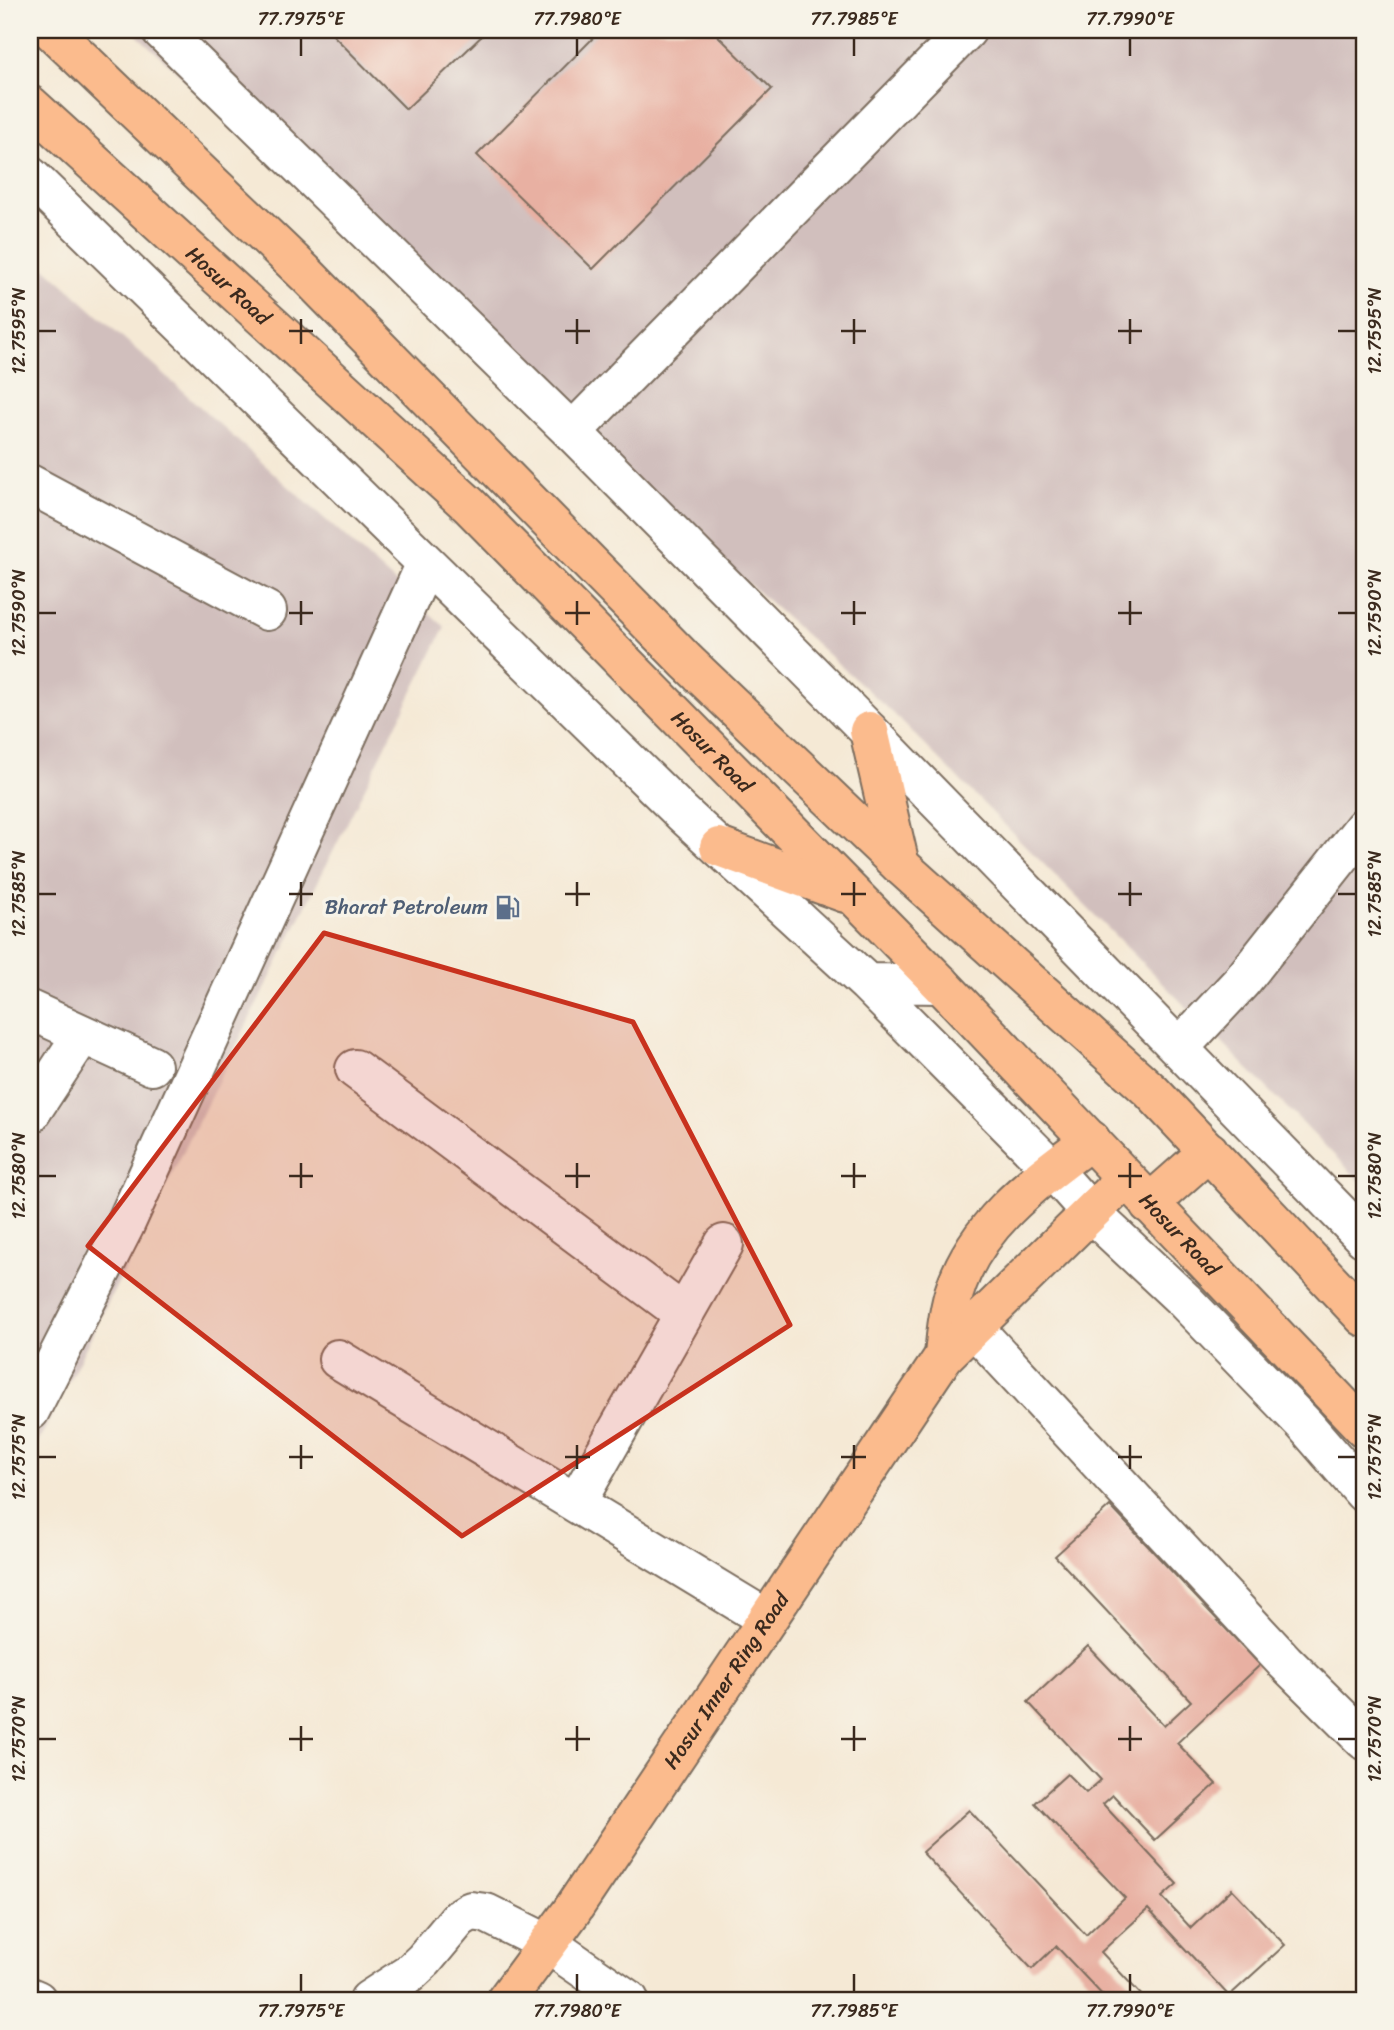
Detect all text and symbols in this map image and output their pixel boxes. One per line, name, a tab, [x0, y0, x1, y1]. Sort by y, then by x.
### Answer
text: 77.7975°E	[258, 3, 345, 35]
text: 77.7980°E	[533, 3, 622, 35]
text: 77.7985°E	[811, 3, 898, 35]
text: 77.7990°E	[1086, 3, 1175, 35]
street label: Hosur Road	[176, 236, 281, 336]
text: 12.7595°N	[3, 287, 35, 375]
text: 12.7595°N	[1359, 287, 1391, 375]
text: 12.7590°N	[3, 569, 35, 657]
text: 12.7590°N	[1359, 569, 1391, 657]
street label: Hosur Road	[661, 701, 764, 804]
text: 12.7585°N	[3, 850, 35, 937]
text: 12.7585°N	[1359, 850, 1391, 937]
place label: Bharat Petroleum	[325, 888, 488, 926]
fuel station icon: Bharat Petroleum	[494, 893, 522, 921]
text: 12.7580°N	[3, 1132, 35, 1220]
text: 12.7580°N	[1359, 1132, 1391, 1220]
street label: Hosur Road	[1129, 1183, 1231, 1287]
text: 12.7575°N	[3, 1413, 35, 1500]
text: 12.7575°N	[1359, 1413, 1391, 1500]
street label: Hosur Inner Ring Road	[653, 1583, 801, 1777]
text: 12.7570°N	[3, 1695, 35, 1782]
text: 12.7570°N	[1359, 1695, 1391, 1782]
text: 77.7975°E	[258, 1995, 345, 2027]
text: 77.7980°E	[533, 1995, 622, 2027]
text: 77.7985°E	[811, 1995, 898, 2027]
text: 77.7990°E	[1086, 1995, 1175, 2027]

